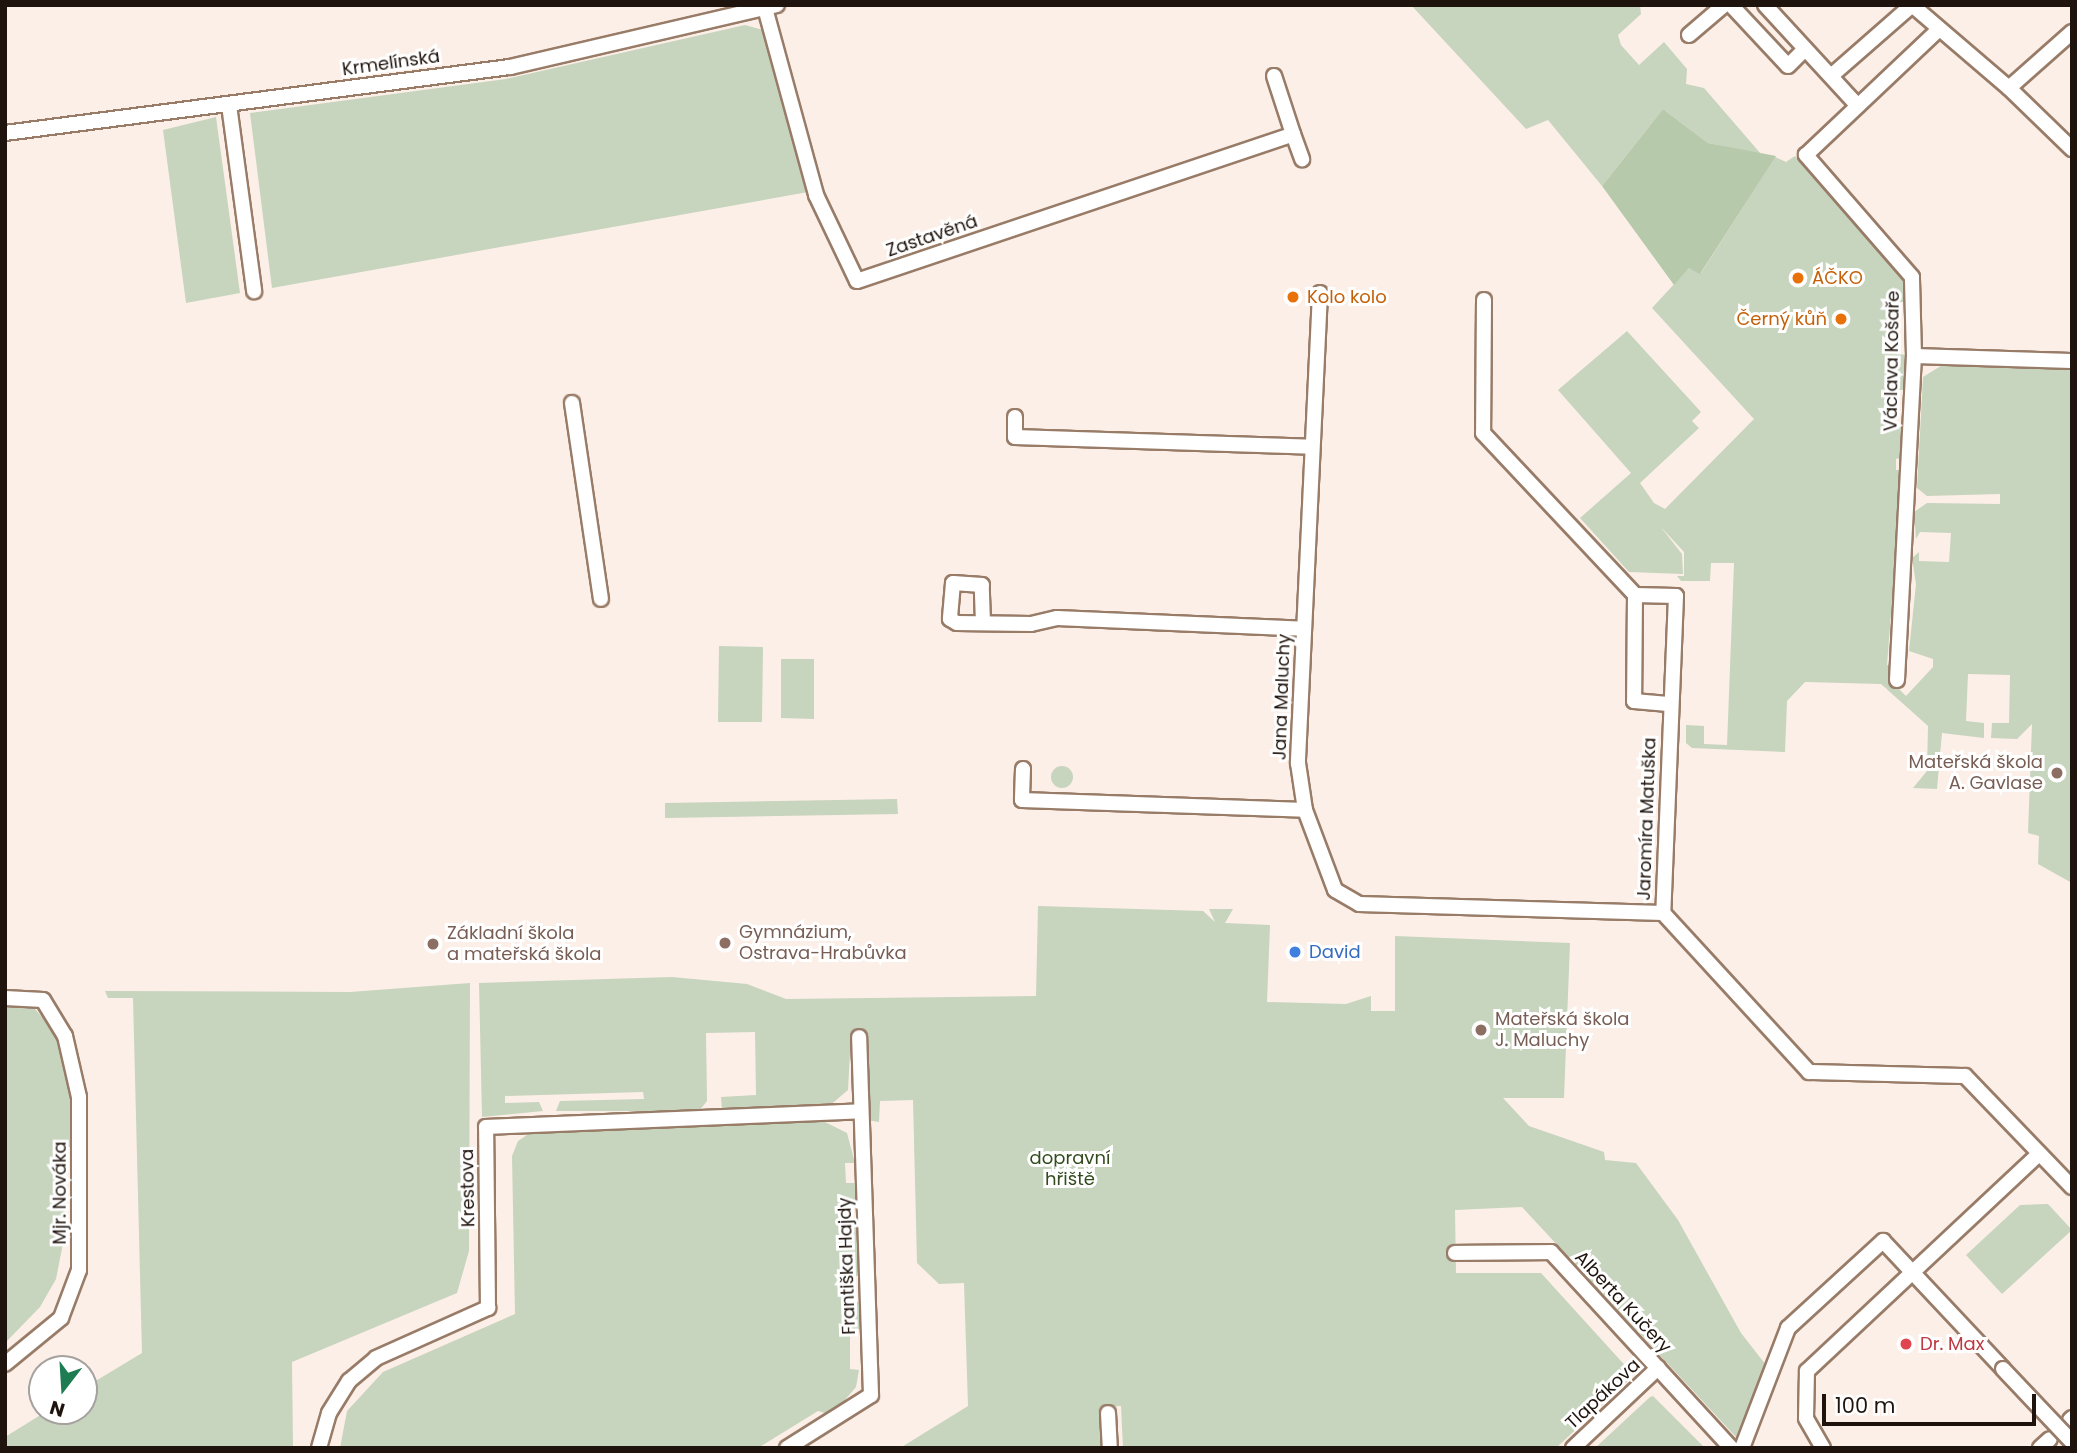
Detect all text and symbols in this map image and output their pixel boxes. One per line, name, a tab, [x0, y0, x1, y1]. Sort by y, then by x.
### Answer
street label: Krmelínská	[341, 45, 441, 81]
street label: Zastavěná	[884, 210, 980, 262]
place label: ÁČKO	[1812, 267, 1863, 289]
marker: ÁČKO	[1790, 270, 1806, 286]
place label: Kolo kolo	[1307, 286, 1387, 308]
marker: Kolo kolo	[1285, 289, 1301, 305]
street label: Václava Košaře	[1880, 290, 1904, 432]
place label: Černý kůň	[1736, 308, 1827, 330]
marker: Černý kůň	[1833, 311, 1849, 327]
street label: Jana Maluchy	[1269, 633, 1295, 761]
street label: Jaromíra Matuška	[1633, 737, 1661, 901]
place label: Mateřská škola A. Gavlase	[1908, 752, 2043, 794]
marker: Mateřská škola A. Gavlase	[2049, 765, 2065, 781]
place label: Gymnázium, Ostrava-Hrabůvka	[739, 922, 907, 964]
place label: Základní škola a mateřská škola	[447, 923, 602, 965]
marker: Gymnázium, Ostrava-Hrabůvka	[717, 935, 733, 951]
marker: Základní škola a mateřská škola	[425, 936, 441, 952]
place label: David	[1309, 941, 1361, 963]
marker: David	[1287, 944, 1303, 960]
place label: Mateřská škola J. Maluchy	[1495, 1009, 1630, 1052]
marker: Mateřská škola J. Maluchy	[1473, 1022, 1489, 1038]
street label: Mjr. Nováka	[49, 1141, 71, 1245]
park label: dopravní hřiště	[1030, 1148, 1110, 1190]
street label: Krestova	[457, 1149, 479, 1227]
street label: Františka Hajdy	[834, 1197, 860, 1335]
street label: Alberta Kučery	[1570, 1247, 1676, 1357]
place label: Dr. Max	[1920, 1333, 1984, 1355]
marker: Dr. Max	[1898, 1336, 1914, 1352]
street label: Tlapákova	[1561, 1354, 1645, 1434]
north arrow	[28, 1355, 98, 1425]
scale bar	[1825, 1380, 2038, 1424]
text: 100 m	[1835, 1391, 1895, 1420]
text: N	[47, 1394, 68, 1424]

